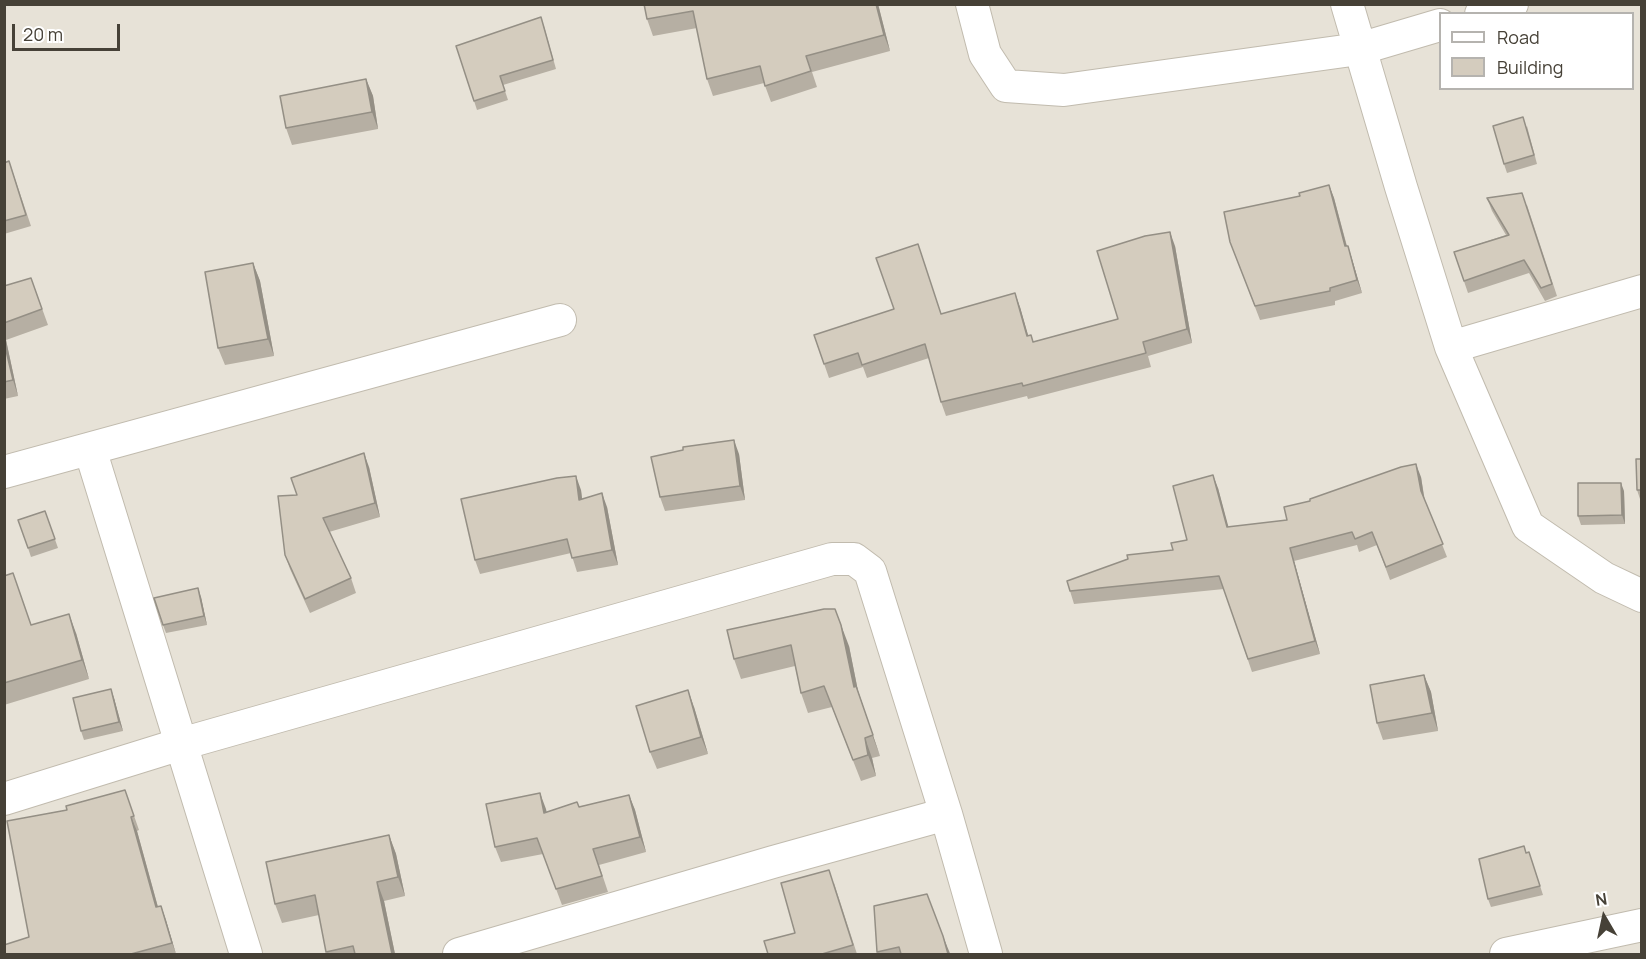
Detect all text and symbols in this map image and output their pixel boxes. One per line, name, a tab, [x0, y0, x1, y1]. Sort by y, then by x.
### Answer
scale bar	[15, 12, 123, 50]
legend	[1439, 12, 1634, 90]
text: 20 m	[23, 22, 63, 46]
text: Road	[1497, 25, 1540, 49]
text: Building	[1497, 55, 1563, 79]
north arrow	[1574, 887, 1634, 947]
text: N	[1594, 887, 1609, 911]

